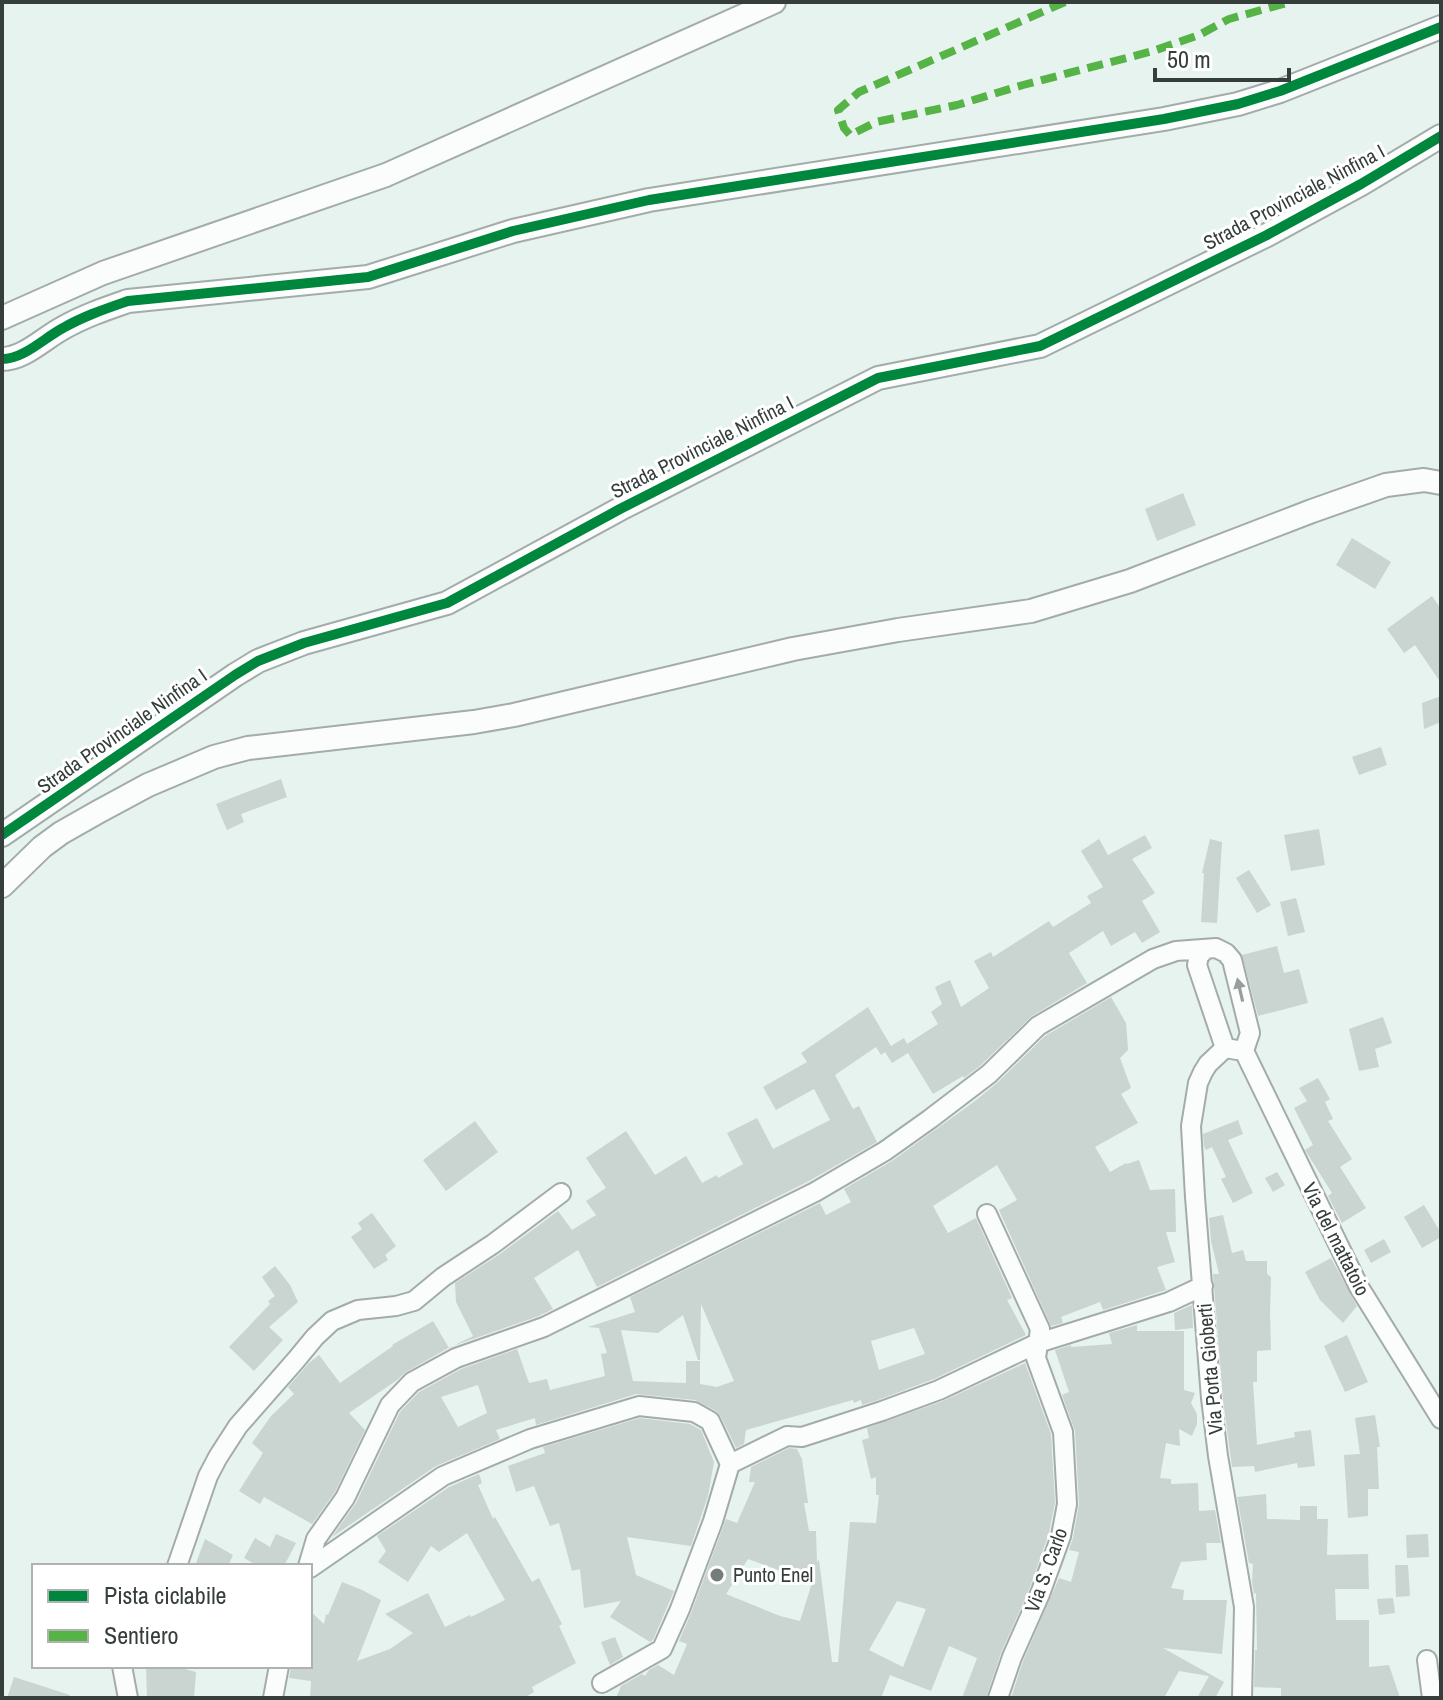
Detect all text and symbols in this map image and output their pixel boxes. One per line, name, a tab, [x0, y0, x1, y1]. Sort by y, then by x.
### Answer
scale bar	[1155, 32, 1289, 82]
text: 50 m	[1167, 43, 1211, 75]
street label: Strada Provinciale Ninfina I	[1198, 137, 1389, 256]
street label: Strada Provinciale Ninfina I	[606, 389, 798, 504]
street label: Strada Provinciale Ninfina I	[31, 662, 212, 799]
one-way arrow	[1233, 978, 1245, 1003]
street label: Via del mattatoio	[1296, 1178, 1377, 1300]
street label: Via Porta Gioberti	[1190, 1302, 1229, 1436]
street label: Via S. Carlo	[1018, 1524, 1073, 1616]
place label: Punto Enel	[733, 1561, 813, 1588]
legend	[32, 1564, 312, 1668]
marker: Punto Enel	[708, 1566, 726, 1584]
text: Pista ciclabile	[104, 1579, 227, 1611]
text: Sentiero	[104, 1619, 178, 1651]

